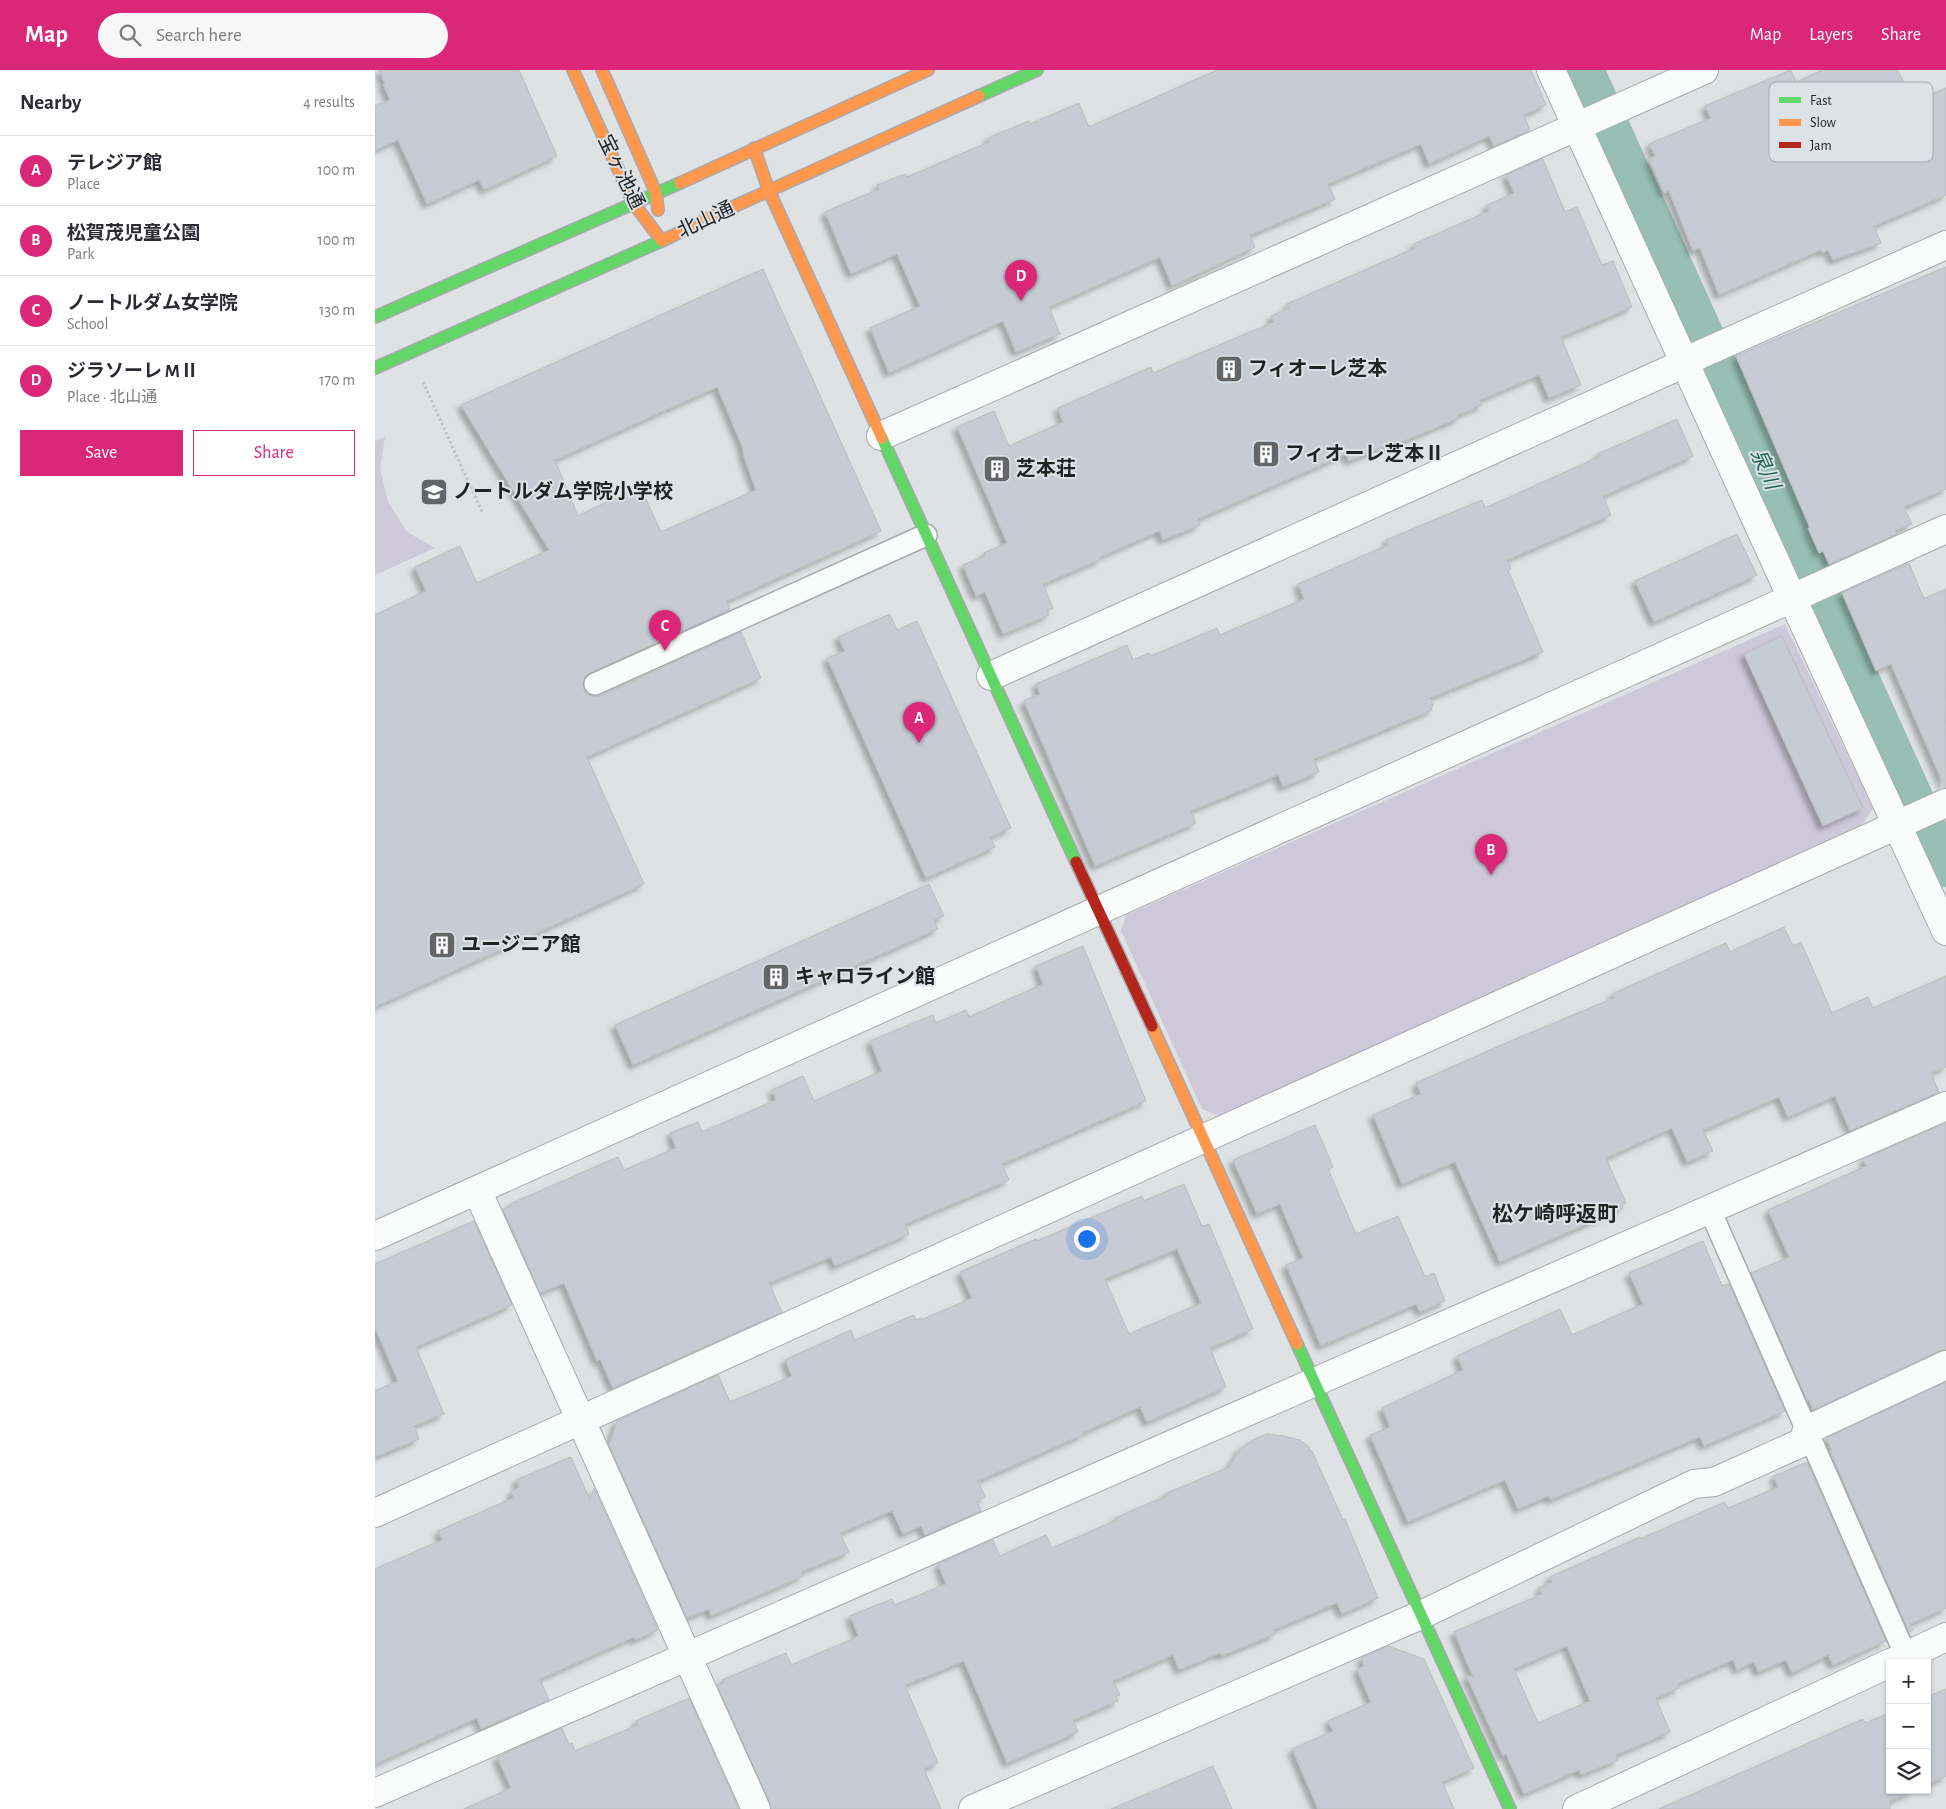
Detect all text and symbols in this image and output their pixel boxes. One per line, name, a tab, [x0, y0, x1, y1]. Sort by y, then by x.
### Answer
search box	[98, 13, 448, 58]
icon: search	[116, 21, 144, 49]
text: Map	[25, 23, 68, 47]
text: Search here	[156, 26, 242, 45]
text: Map	[1750, 26, 1781, 44]
text: Layers	[1809, 26, 1853, 44]
text: Share	[1881, 26, 1921, 44]
legend	[1769, 82, 1933, 162]
text: Nearby	[20, 92, 81, 113]
text: 4 results	[303, 94, 355, 110]
text: Fast	[1810, 94, 1832, 108]
text: Slow	[1810, 116, 1837, 130]
street label: 宝ヶ池通	[594, 131, 648, 212]
text: Jam	[1810, 139, 1832, 153]
text: テレジア館	[67, 154, 162, 173]
text: A	[31, 162, 41, 178]
text: 100 m	[317, 162, 355, 178]
text: Place	[67, 176, 100, 192]
street label: 北山通	[674, 197, 737, 242]
text: 松賀茂児童公園	[67, 224, 200, 243]
text: B	[31, 232, 41, 248]
text: 100 m	[317, 232, 355, 248]
text: Park	[67, 246, 95, 262]
pin: D	[1005, 260, 1037, 301]
text: ノートルダム女学院	[67, 294, 238, 313]
text: C	[32, 302, 40, 318]
text: 130 m	[319, 302, 355, 318]
text: School	[67, 316, 108, 332]
building icon: フィオーレ芝本	[1214, 354, 1244, 384]
place label: フィオーレ芝本	[1248, 358, 1388, 379]
text: ジラソーレ MⅡ	[67, 362, 199, 381]
text: D	[31, 372, 41, 388]
text: 170 m	[319, 372, 355, 388]
text: Place · 北山通	[67, 389, 157, 405]
button: Save	[20, 430, 183, 476]
button: Share	[193, 430, 355, 476]
building icon: フィオーレ芝本Ⅱ	[1251, 439, 1281, 469]
place label: フィオーレ芝本Ⅱ	[1285, 443, 1445, 464]
water label: 泉川	[1747, 445, 1785, 494]
building icon: 芝本荘	[982, 454, 1012, 484]
place label: 芝本荘	[1016, 458, 1076, 479]
school or university icon: ノートルダム学院小学校	[419, 477, 449, 507]
place label: ノートルダム学院小学校	[453, 480, 673, 502]
pin: C	[649, 610, 681, 651]
pin: A	[903, 702, 935, 743]
pin: B	[1475, 834, 1507, 875]
building icon: ユージニア館	[427, 930, 457, 960]
place label: ユージニア館	[461, 934, 581, 955]
building icon: キャロライン館	[761, 962, 791, 992]
place label: キャロライン館	[795, 966, 935, 987]
district label: 松ケ崎呼返町	[1492, 1203, 1618, 1225]
your location	[1074, 1226, 1100, 1252]
map controls	[1886, 1659, 1931, 1794]
button: +	[1886, 1659, 1931, 1704]
button: −	[1886, 1704, 1931, 1749]
button: layers	[1886, 1749, 1931, 1794]

